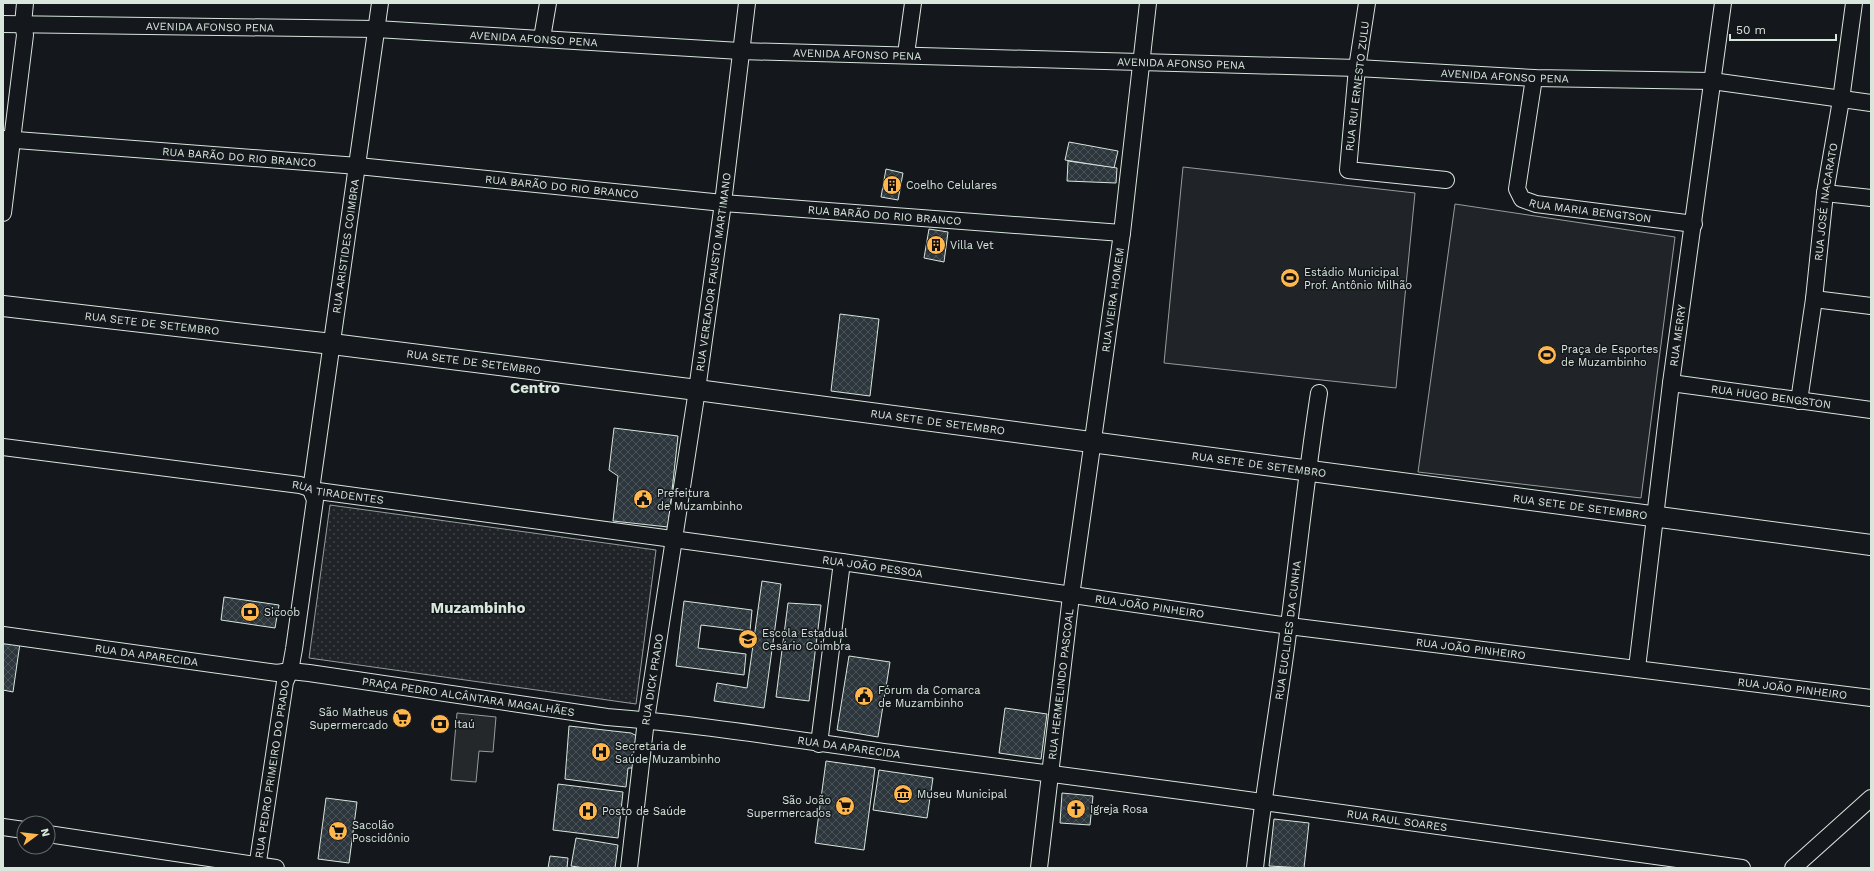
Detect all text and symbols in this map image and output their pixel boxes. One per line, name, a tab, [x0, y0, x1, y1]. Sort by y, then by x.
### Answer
scale bar	[1730, 16, 1836, 42]
street label: AVENIDA AFONSO PENA	[146, 20, 274, 35]
street label: RUA RUI ERNESTO ZULU	[1343, 20, 1372, 152]
text: 50 m	[1736, 23, 1766, 37]
street label: AVENIDA AFONSO PENA	[469, 29, 598, 49]
street label: AVENIDA AFONSO PENA	[793, 46, 922, 63]
street label: AVENIDA AFONSO PENA	[1117, 55, 1245, 72]
street label: AVENIDA AFONSO PENA	[1440, 67, 1569, 86]
street label: RUA JOSÉ INACARATO	[1812, 142, 1841, 262]
street label: RUA BARÃO DO RIO BRANCO	[162, 145, 317, 170]
street label: RUA VEREADOR FAUSTO MARTIMANO	[694, 172, 734, 372]
street label: RUA BARÃO DO RIO BRANCO	[484, 173, 639, 201]
building icon: Coelho Celulares	[881, 174, 903, 196]
street label: RUA ARISTIDES COIMBRA	[330, 178, 362, 314]
place label: Coelho Celulares	[906, 179, 997, 192]
street label: RUA MARIA BENGTSON	[1527, 196, 1652, 226]
street label: RUA BARÃO DO RIO BRANCO	[807, 203, 962, 228]
building icon: Villa Vet	[925, 234, 947, 256]
place label: Villa Vet	[950, 239, 994, 252]
street label: RUA VIEIRA HOMEM	[1099, 247, 1127, 353]
place label: Estádio Municipal Prof. Antônio Milhão	[1304, 266, 1412, 292]
sports icon: Estádio Municipal Prof. Antônio Milhão	[1279, 267, 1301, 289]
street label: RUA MERRY	[1667, 303, 1689, 367]
street label: RUA SETE DE SETEMBRO	[84, 309, 220, 338]
place label: Praça de Esportes de Muzambinho	[1561, 343, 1659, 369]
sports icon: Praça de Esportes de Muzambinho	[1536, 344, 1558, 366]
street label: RUA SETE DE SETEMBRO	[406, 347, 542, 377]
district label: Centro	[510, 379, 560, 397]
street label: RUA HUGO BENGSTON	[1710, 382, 1832, 412]
street label: RUA SETE DE SETEMBRO	[870, 407, 1006, 438]
street label: RUA SETE DE SETEMBRO	[1191, 449, 1327, 480]
street label: RUA TIRADENTES	[291, 478, 385, 507]
place label: Prefeitura de Muzambinho	[657, 487, 743, 513]
public building icon: Prefeitura de Muzambinho	[632, 488, 654, 510]
street label: RUA SETE DE SETEMBRO	[1512, 492, 1648, 522]
street label: RUA JOÃO PESSOA	[821, 553, 924, 580]
street label: RUA EUCLIDES DA CUNHA	[1273, 560, 1304, 701]
street label: RUA JOÃO PINHEIRO	[1094, 592, 1205, 621]
district label: Muzambinho	[431, 599, 525, 617]
bank icon: Sicoob	[239, 601, 261, 623]
place label: Sicoob	[264, 606, 300, 619]
street label: RUA HERMELINDO PASCOAL	[1046, 608, 1076, 761]
place label: Escola Estadual Cesário Coimbra	[762, 627, 851, 653]
school or university icon: Escola Estadual Cesário Coimbra	[737, 628, 759, 650]
street label: RUA DICK PRADO	[639, 633, 666, 726]
street label: RUA JOÃO PINHEIRO	[1415, 636, 1526, 662]
street label: RUA DA APARECIDA	[94, 642, 199, 669]
street label: PRAÇA PEDRO ALCÂNTARA MAGALHÃES	[361, 675, 575, 719]
street label: RUA JOÃO PINHEIRO	[1737, 676, 1848, 702]
street label: RUA PEDRO PRIMEIRO DO PRADO	[253, 679, 292, 859]
place label: Fórum da Comarca de Muzambinho	[878, 684, 980, 710]
public building icon: Fórum da Comarca de Muzambinho	[853, 685, 875, 707]
place label: São Matheus Supermercado	[309, 706, 388, 732]
supermarket icon: São Matheus Supermercado	[391, 707, 413, 729]
bank icon: Itaú	[429, 713, 451, 735]
place label: Itaú	[454, 718, 475, 731]
street label: RUA DA APARECIDA	[797, 734, 901, 761]
place label: Secretaria de Saúde Muzambinho	[615, 740, 721, 766]
hospital icon: Secretaria de Saúde Muzambinho	[590, 741, 612, 763]
museum icon: Museu Municipal	[892, 783, 914, 805]
place label: Museu Municipal	[917, 788, 1008, 801]
place label: São João Supermercados	[747, 794, 831, 820]
supermarket icon: São João Supermercados	[834, 795, 856, 817]
church icon: Igreja Rosa	[1065, 798, 1087, 820]
hospital icon: Posto de Saúde	[577, 800, 599, 822]
place label: Igreja Rosa	[1090, 803, 1148, 816]
place label: Posto de Saúde	[602, 805, 686, 818]
street label: RUA RAUL SOARES	[1346, 807, 1448, 834]
north arrow	[16, 815, 56, 855]
place label: Sacolão Poscidônio	[352, 819, 410, 845]
supermarket icon: Sacolão Poscidônio	[327, 820, 349, 842]
text: N	[38, 827, 53, 838]

